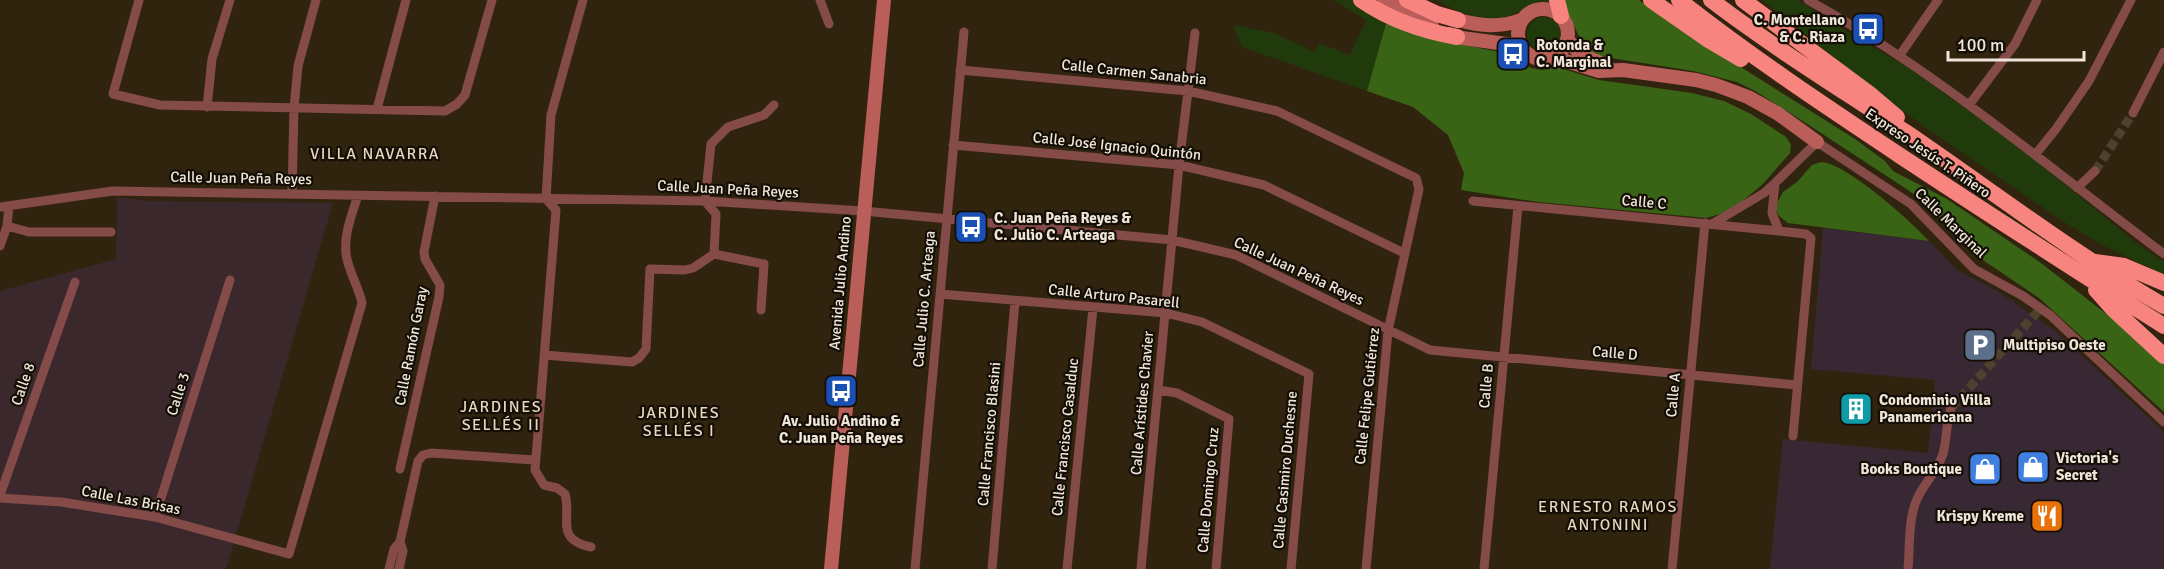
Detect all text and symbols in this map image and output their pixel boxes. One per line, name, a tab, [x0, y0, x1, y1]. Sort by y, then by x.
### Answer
place label: C. Montellano & C. Riaza	[1754, 11, 1845, 46]
bus stop icon: C. Montellano & C. Riaza	[1850, 11, 1886, 47]
scale bar	[1948, 24, 2084, 62]
text: 100 m	[1957, 34, 2004, 56]
bus stop icon: Rotonda & C. Marginal	[1495, 36, 1531, 72]
place label: Rotonda & C. Marginal	[1536, 36, 1612, 71]
street label: Calle Carmen Sanabria	[1060, 55, 1208, 89]
street label: Expreso Jesús T. Piñero	[1862, 104, 1994, 202]
street label: Calle José Ignacio Quintón	[1032, 128, 1202, 164]
district label: VILLA NAVARRA	[310, 144, 440, 164]
street label: Calle Juan Peña Reyes	[170, 168, 312, 188]
street label: Calle Juan Peña Reyes	[657, 176, 800, 202]
street label: Calle Marginal	[1911, 184, 1991, 262]
street label: Calle C	[1621, 191, 1667, 213]
bus stop icon: C. Juan Peña Reyes & C. Julio C. Arteaga	[953, 209, 989, 245]
place label: C. Juan Peña Reyes & C. Julio C. Arteaga	[994, 209, 1131, 244]
street label: Avenida Julio Andino	[825, 215, 855, 350]
street label: Calle Julio C. Arteaga	[909, 230, 939, 368]
street label: Calle Juan Peña Reyes	[1231, 233, 1367, 309]
street label: Calle Arturo Pasarell	[1047, 280, 1181, 312]
street label: Calle Ramón Garay	[391, 285, 431, 407]
street label: Calle Felipe Gutiérrez	[1351, 326, 1383, 465]
parking icon: Multipiso Oeste	[1962, 327, 1998, 363]
street label: Calle Arístides Chavier	[1127, 330, 1157, 476]
place label: Multipiso Oeste	[2003, 336, 2106, 354]
street label: Calle D	[1592, 342, 1638, 364]
street label: Calle Francisco Casalduc	[1048, 357, 1082, 517]
street label: Calle 8	[7, 360, 39, 408]
street label: Calle Francisco Blasini	[974, 361, 1004, 507]
street label: Calle B	[1475, 363, 1497, 409]
street label: Calle 3	[163, 370, 193, 418]
street label: Calle A	[1662, 372, 1684, 418]
bus stop icon: Av. Julio Andino & C. Juan Peña Reyes	[823, 373, 859, 409]
street label: Calle Casimiro Duchesne	[1269, 390, 1301, 550]
building icon: Condominio Villa Panamericana	[1838, 391, 1874, 427]
place label: Condominio Villa Panamericana	[1879, 391, 1991, 426]
district label: JARDINES SELLÉS II	[460, 397, 542, 435]
district label: JARDINES SELLÉS I	[638, 403, 720, 441]
place label: Av. Julio Andino & C. Juan Peña Reyes	[779, 412, 903, 447]
street label: Calle Domingo Cruz	[1194, 426, 1222, 554]
shop icon: Victoria's Secret	[2015, 449, 2051, 485]
place label: Victoria's Secret	[2056, 449, 2119, 484]
shop icon: Books Boutique	[1967, 451, 2003, 487]
place label: Books Boutique	[1860, 460, 1962, 478]
street label: Calle Las Brisas	[80, 482, 182, 519]
district label: ERNESTO RAMOS ANTONINI	[1538, 497, 1678, 535]
restaurant icon: Krispy Kreme	[2029, 498, 2065, 534]
place label: Krispy Kreme	[1936, 507, 2024, 525]

